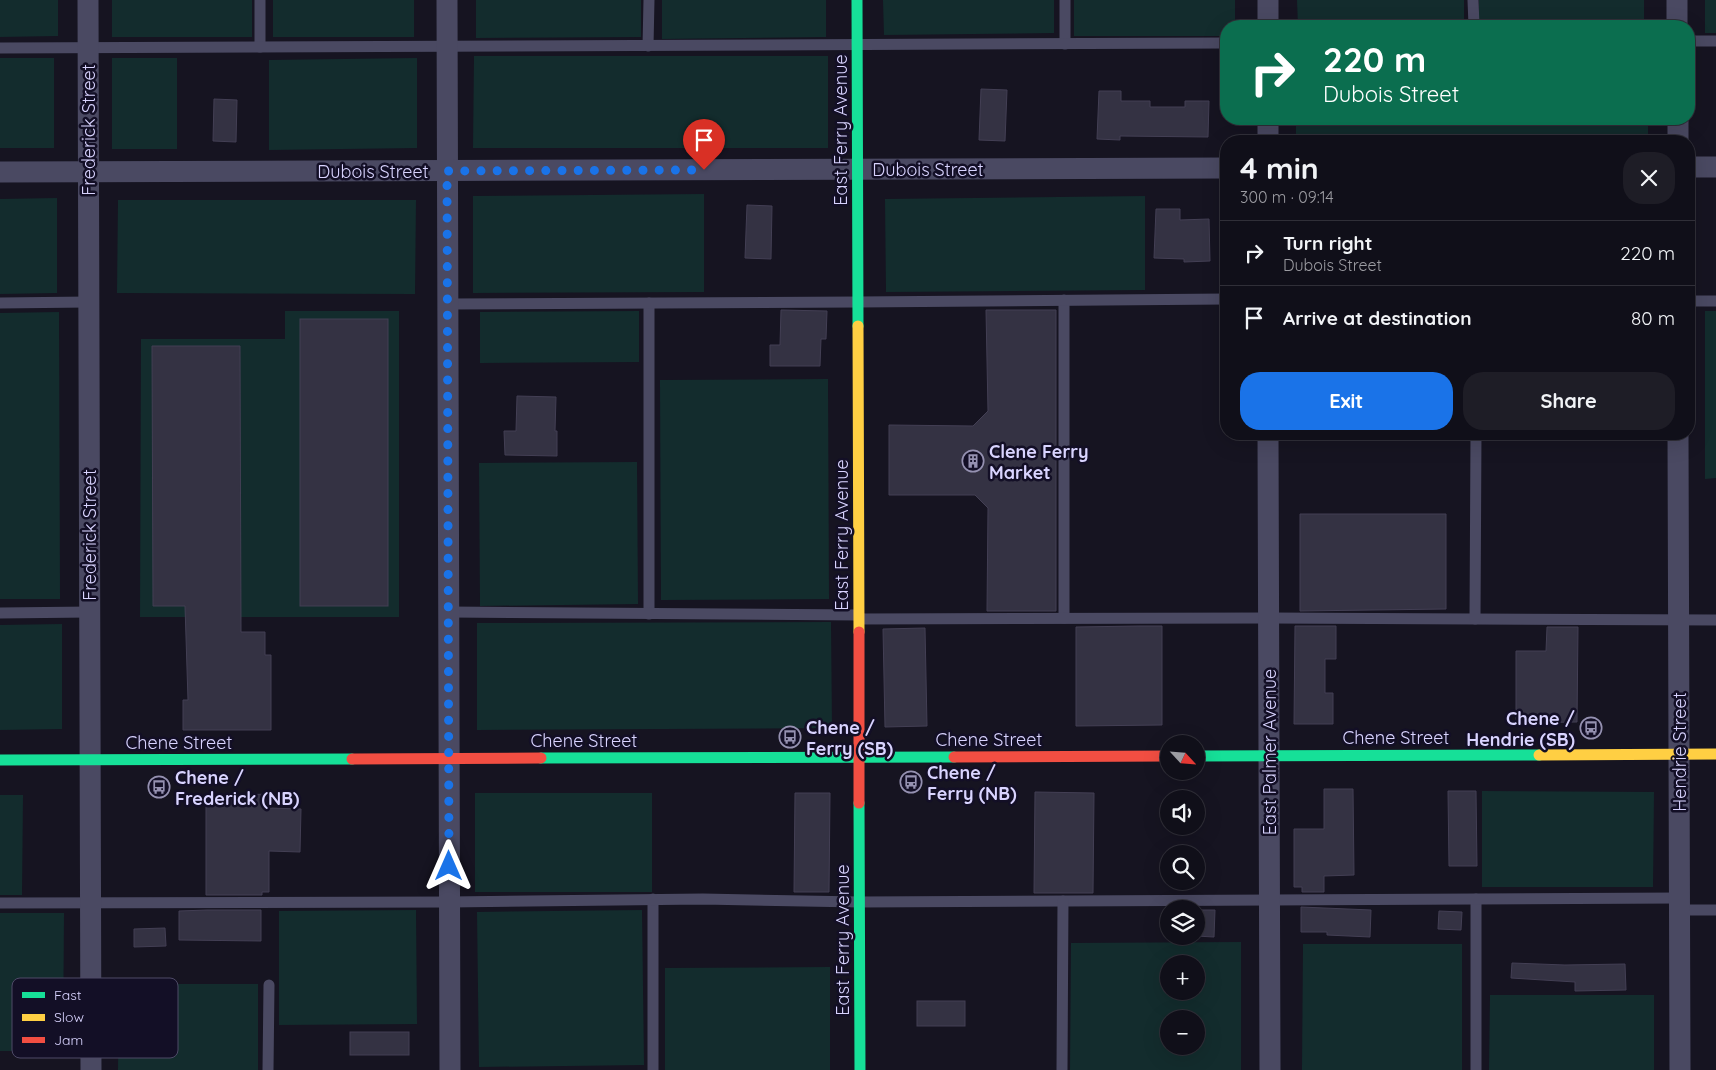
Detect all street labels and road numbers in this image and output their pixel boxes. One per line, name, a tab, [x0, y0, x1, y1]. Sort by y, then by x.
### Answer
street label: East Ferry Avenue	[829, 54, 852, 206]
street label: Frederick Street	[77, 64, 100, 196]
street label: Dubois Street	[872, 158, 984, 181]
street label: Dubois Street	[317, 160, 429, 183]
street label: East Ferry Avenue	[830, 459, 853, 611]
street label: Frederick Street	[78, 469, 101, 601]
street label: East Palmer Avenue	[1258, 669, 1281, 835]
street label: Hendrie Street	[1668, 692, 1691, 812]
street label: Chene Street	[1343, 726, 1449, 749]
street label: Chene Street	[936, 728, 1042, 751]
street label: Chene Street	[531, 729, 637, 752]
street label: Chene Street	[126, 731, 232, 754]
street label: East Ferry Avenue	[831, 864, 854, 1016]

